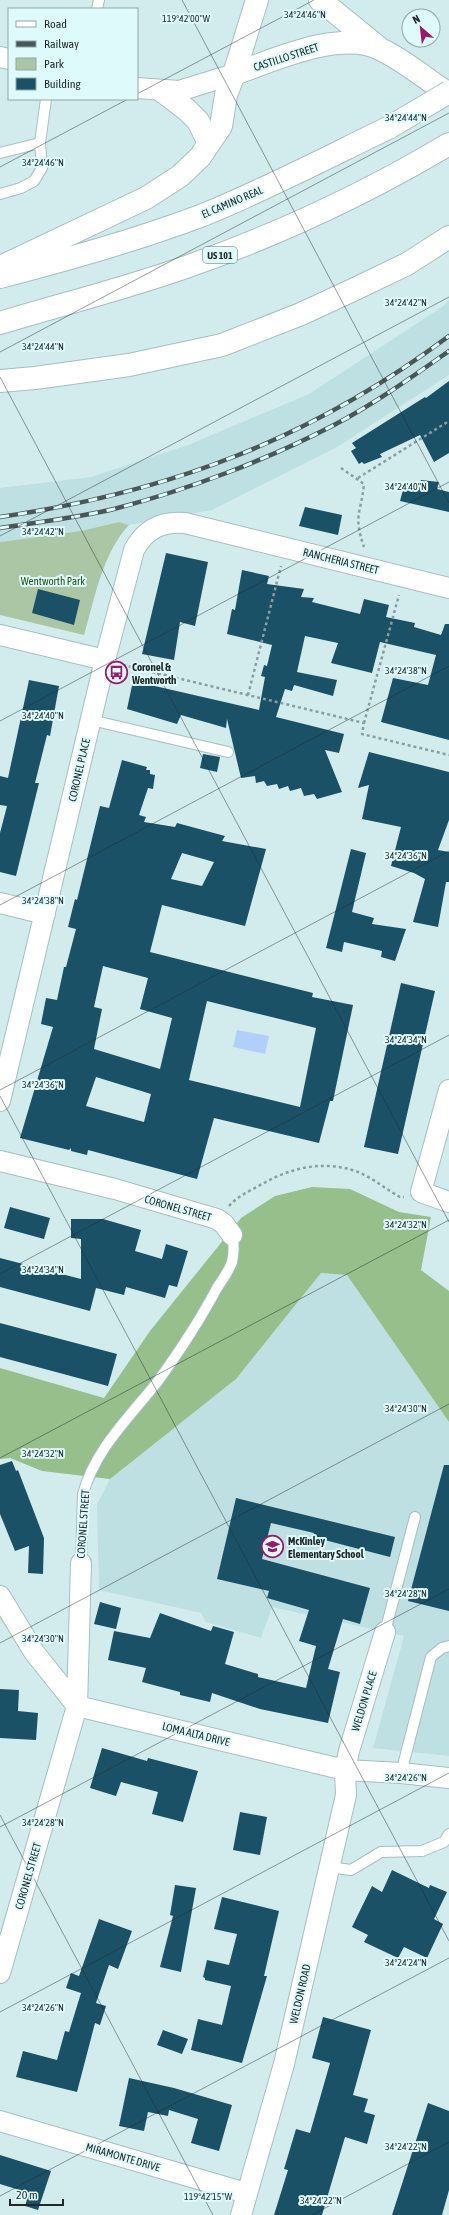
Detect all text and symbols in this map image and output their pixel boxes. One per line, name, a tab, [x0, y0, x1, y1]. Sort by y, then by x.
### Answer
legend	[8, 8, 138, 100]
north arrow	[401, 8, 441, 48]
text: 34°24'46"N	[284, 9, 326, 20]
text: N	[411, 12, 422, 26]
text: 119°42'00"W	[162, 13, 211, 24]
text: Road	[44, 17, 67, 31]
text: Railway	[44, 37, 79, 51]
street label: CASTILLO STREET	[252, 41, 320, 73]
text: Park	[44, 57, 65, 71]
text: Building	[44, 77, 82, 91]
text: 34°24'44"N	[385, 112, 427, 123]
text: 34°24'46"N	[22, 157, 64, 168]
street label: EL CAMINO REAL	[200, 183, 265, 220]
road number: US 101	[203, 247, 237, 263]
text: 34°24'42"N	[385, 297, 427, 308]
text: 34°24'44"N	[22, 341, 64, 352]
text: 34°24'40"N	[385, 481, 427, 492]
text: 34°24'42"N	[22, 526, 64, 537]
street label: RANCHERIA STREET	[302, 546, 380, 576]
park label: Wentworth Park	[21, 575, 85, 587]
bus stop icon: Coronel & Wentworth	[103, 660, 129, 686]
place label: Coronel & Wentworth	[131, 661, 176, 686]
text: 34°24'38"N	[385, 665, 427, 676]
text: 34°24'40"N	[22, 710, 64, 721]
street label: CORONEL PLACE	[66, 737, 92, 803]
text: 34°24'36"N	[385, 850, 427, 861]
text: 34°24'38"N	[22, 895, 64, 906]
text: 34°24'34"N	[385, 1034, 427, 1045]
text: 34°24'36"N	[22, 1079, 64, 1090]
street label: CORONEL STREET	[143, 1193, 213, 1223]
text: 34°24'32"N	[385, 1219, 427, 1230]
text: 34°24'34"N	[22, 1264, 64, 1275]
text: 34°24'30"N	[385, 1403, 427, 1414]
text: 34°24'32"N	[22, 1448, 64, 1459]
street label: CORONEL STREET	[75, 1489, 91, 1559]
school or university icon: McKinley Elementary School	[260, 1534, 286, 1560]
place label: McKinley Elementary School	[288, 1535, 365, 1560]
text: 34°24'28"N	[385, 1588, 427, 1599]
text: 34°24'30"N	[22, 1633, 64, 1644]
street label: WELDON PLACE	[349, 1669, 379, 1732]
street label: LOMA ALTA DRIVE	[161, 1720, 231, 1748]
text: 34°24'26"N	[385, 1772, 427, 1783]
text: 34°24'28"N	[22, 1817, 64, 1828]
street label: CORONEL STREET	[13, 1841, 43, 1911]
text: 34°24'24"N	[385, 1957, 427, 1968]
street label: WELDON ROAD	[287, 1963, 313, 2025]
text: 34°24'26"N	[22, 2002, 64, 2013]
street label: MIRAMONTE DRIVE	[84, 2141, 162, 2173]
text: 34°24'22"N	[385, 2141, 427, 2152]
scale bar	[10, 2181, 63, 2207]
text: 20 m	[16, 2188, 38, 2202]
text: 119°42'15"W	[184, 2191, 233, 2202]
text: 34°24'22"N	[300, 2195, 342, 2206]

